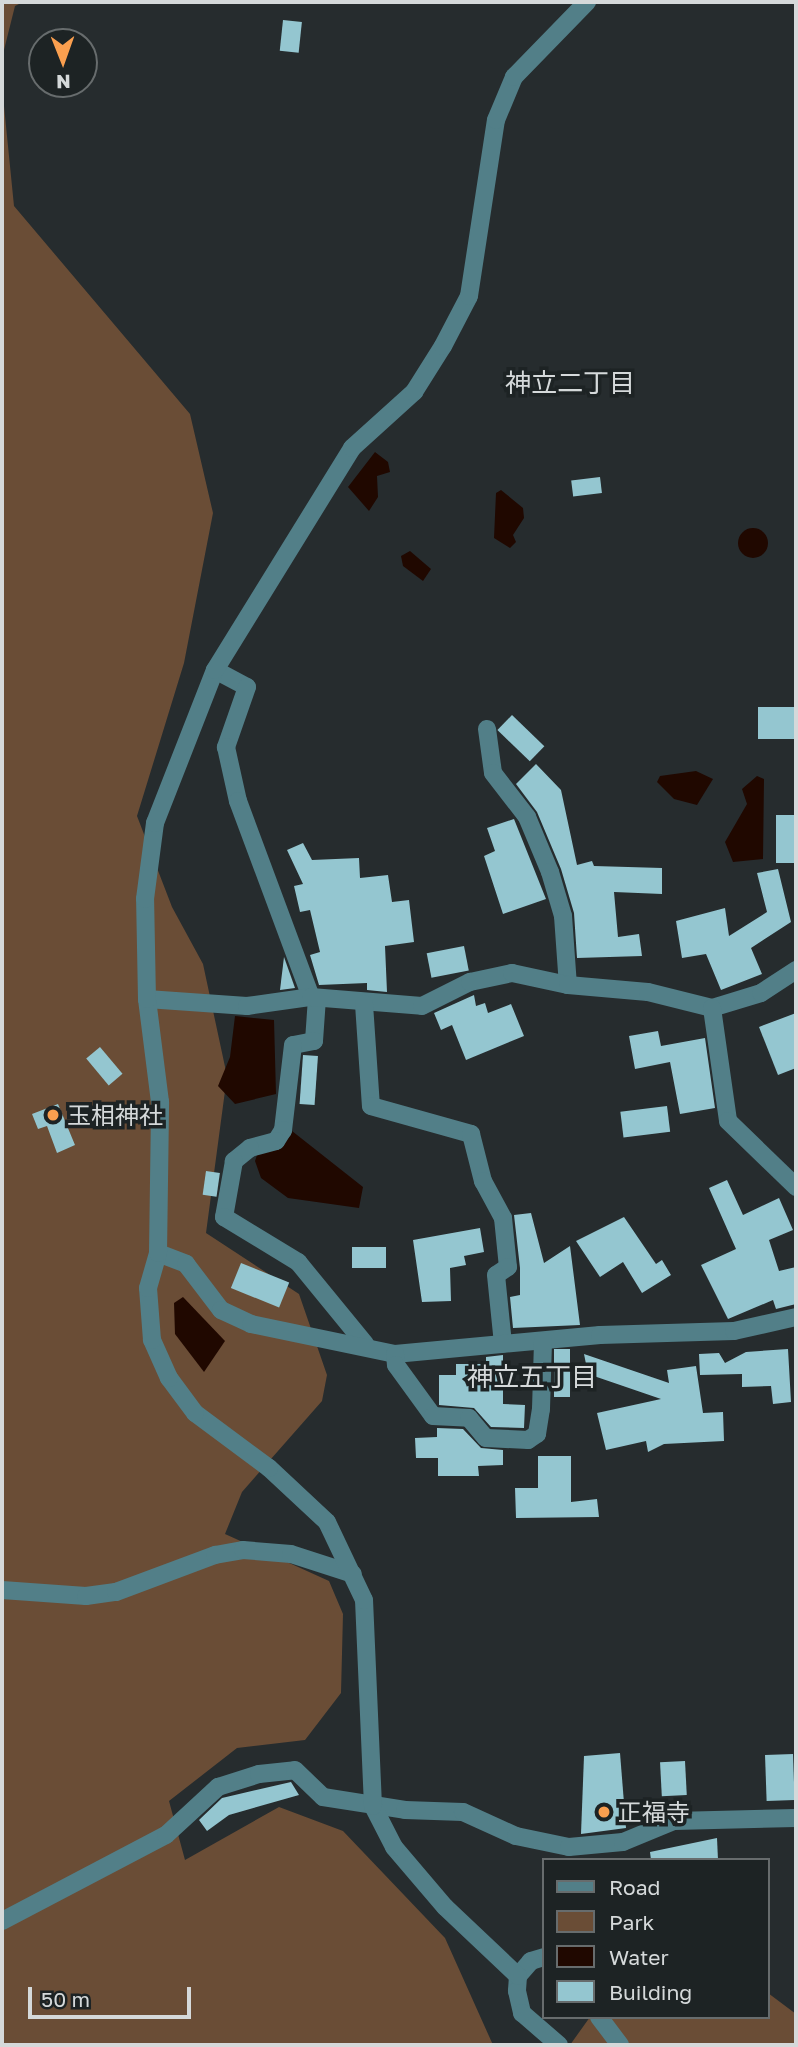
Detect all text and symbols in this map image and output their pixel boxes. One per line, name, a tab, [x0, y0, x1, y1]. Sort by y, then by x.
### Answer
north arrow	[28, 28, 98, 98]
text: N	[56, 71, 71, 94]
district label: 神立二丁目	[505, 367, 635, 399]
place label: 玉相神社	[67, 1101, 163, 1129]
marker: 玉相神社	[45, 1107, 61, 1123]
district label: 神立五丁目	[467, 1361, 597, 1393]
place label: 正福寺	[618, 1798, 690, 1826]
marker: 正福寺	[596, 1804, 612, 1820]
legend	[542, 1858, 770, 2019]
text: Road	[609, 1874, 660, 1900]
text: Park	[609, 1909, 654, 1935]
text: Water	[609, 1944, 669, 1970]
scale bar	[32, 1974, 194, 2018]
text: Building	[609, 1979, 692, 2005]
text: 50 m	[41, 1986, 90, 2012]

